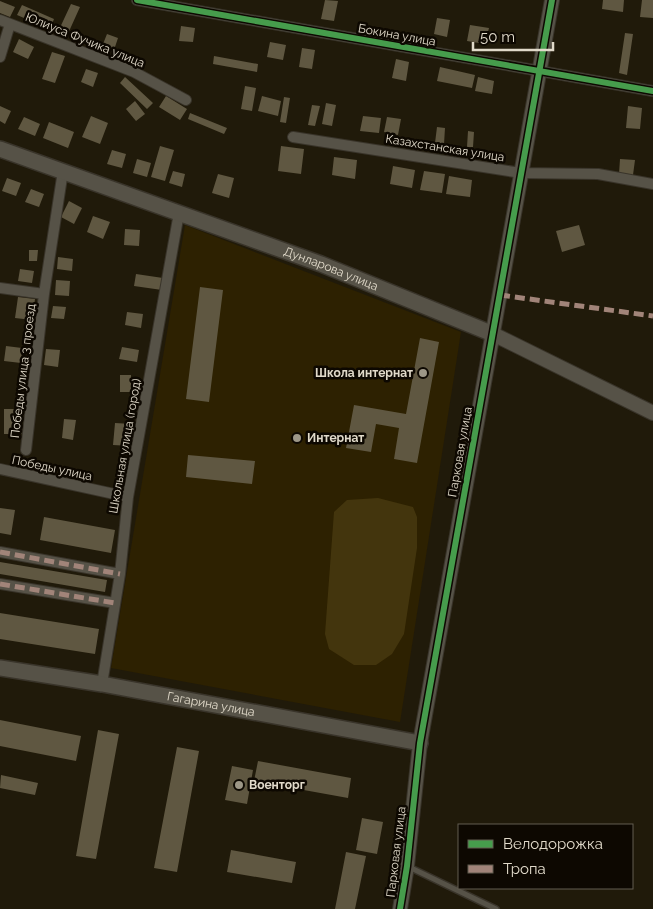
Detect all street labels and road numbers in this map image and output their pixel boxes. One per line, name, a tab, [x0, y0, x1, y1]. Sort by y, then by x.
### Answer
street label: Юлиуса Фучика улица	[23, 10, 147, 70]
street label: Бокина улица	[357, 21, 437, 49]
street label: Казахстанская улица	[384, 132, 506, 164]
street label: Дунларова улица	[282, 244, 380, 294]
street label: Победы улица 3 проезд	[8, 303, 38, 439]
street label: Школьная улица (город)	[106, 378, 144, 514]
street label: Парковая улица	[445, 406, 475, 498]
street label: Победы улица	[11, 453, 93, 483]
street label: Гагарина улица	[166, 689, 256, 719]
street label: Парковая улица	[383, 806, 409, 898]

